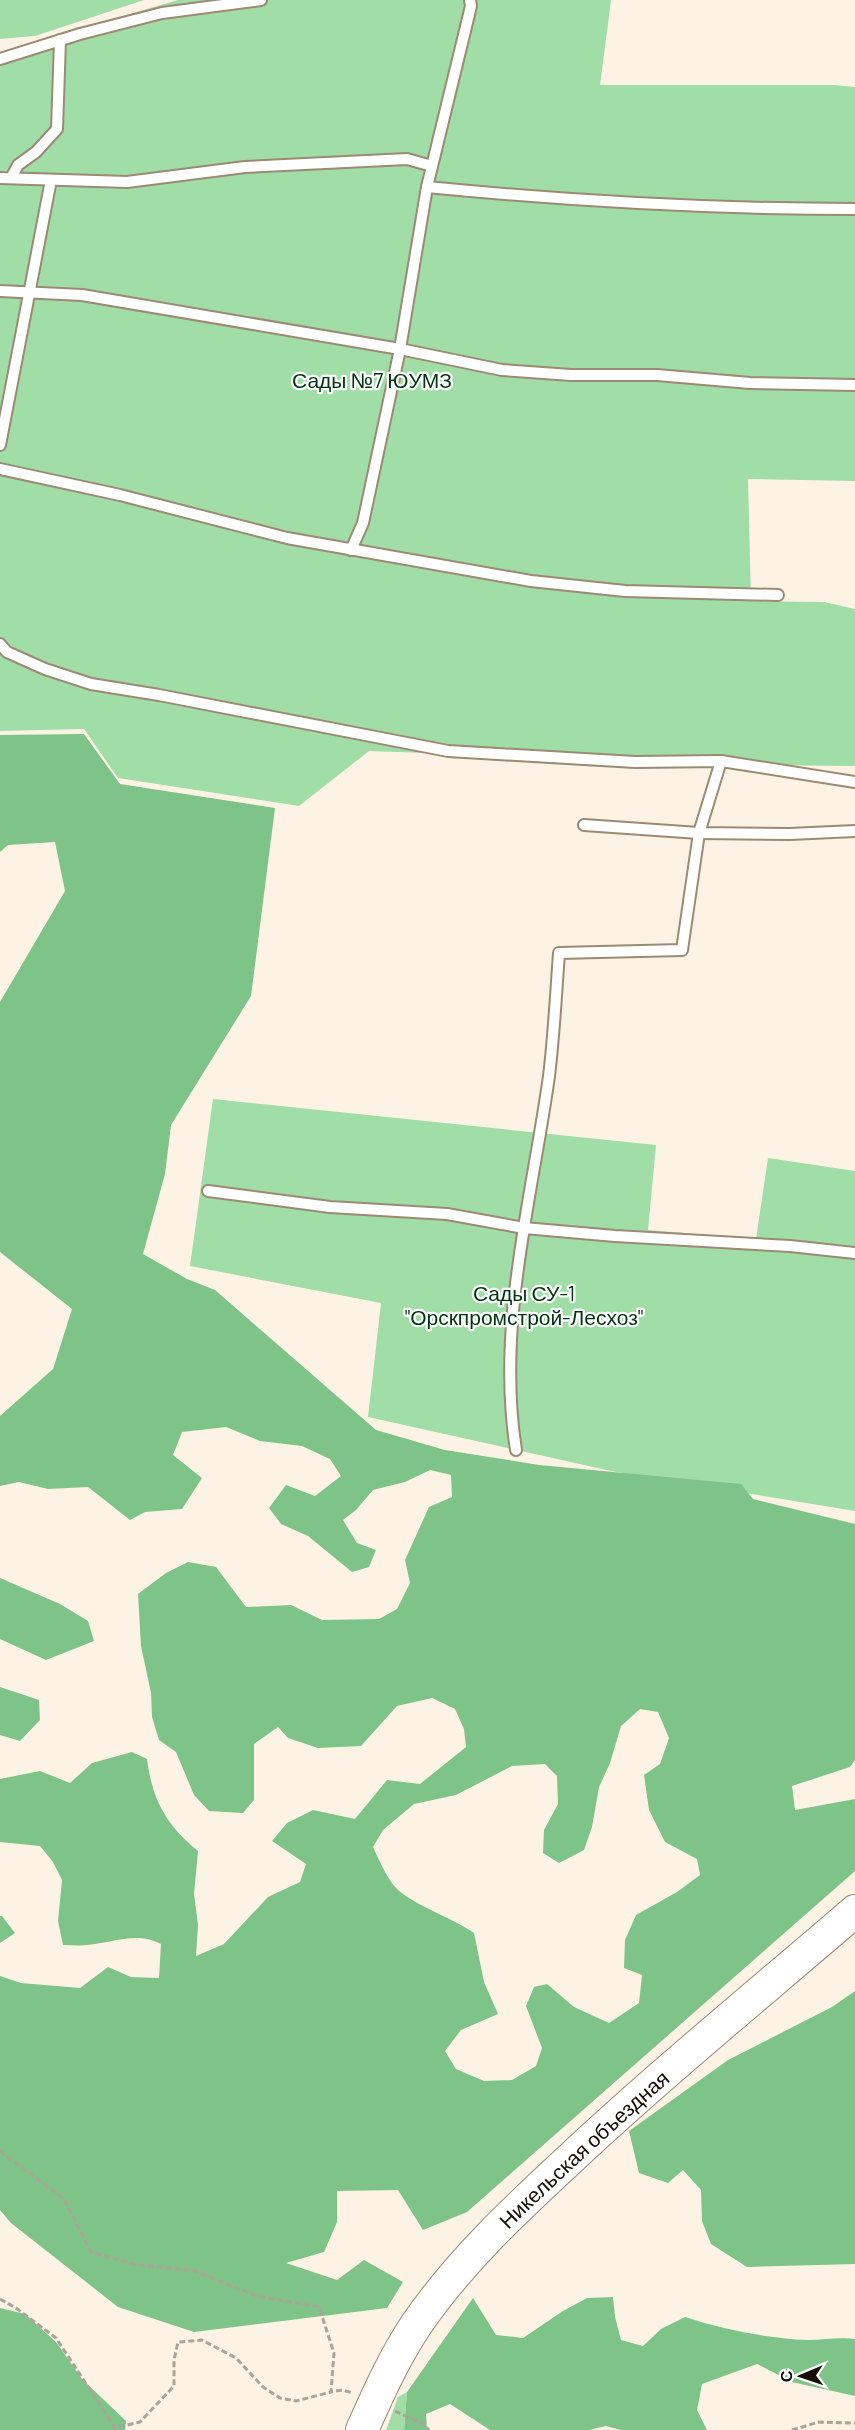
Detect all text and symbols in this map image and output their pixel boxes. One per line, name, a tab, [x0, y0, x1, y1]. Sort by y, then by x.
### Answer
park label: Сады №7 ЮУМЗ	[292, 367, 452, 392]
park label: Сады СУ-1 "Орскпромстрой-Лесхоз"	[405, 1280, 643, 1329]
street label: Никельская объездная	[493, 2064, 673, 2233]
north arrow	[771, 2346, 831, 2406]
text: С	[776, 2370, 795, 2383]

